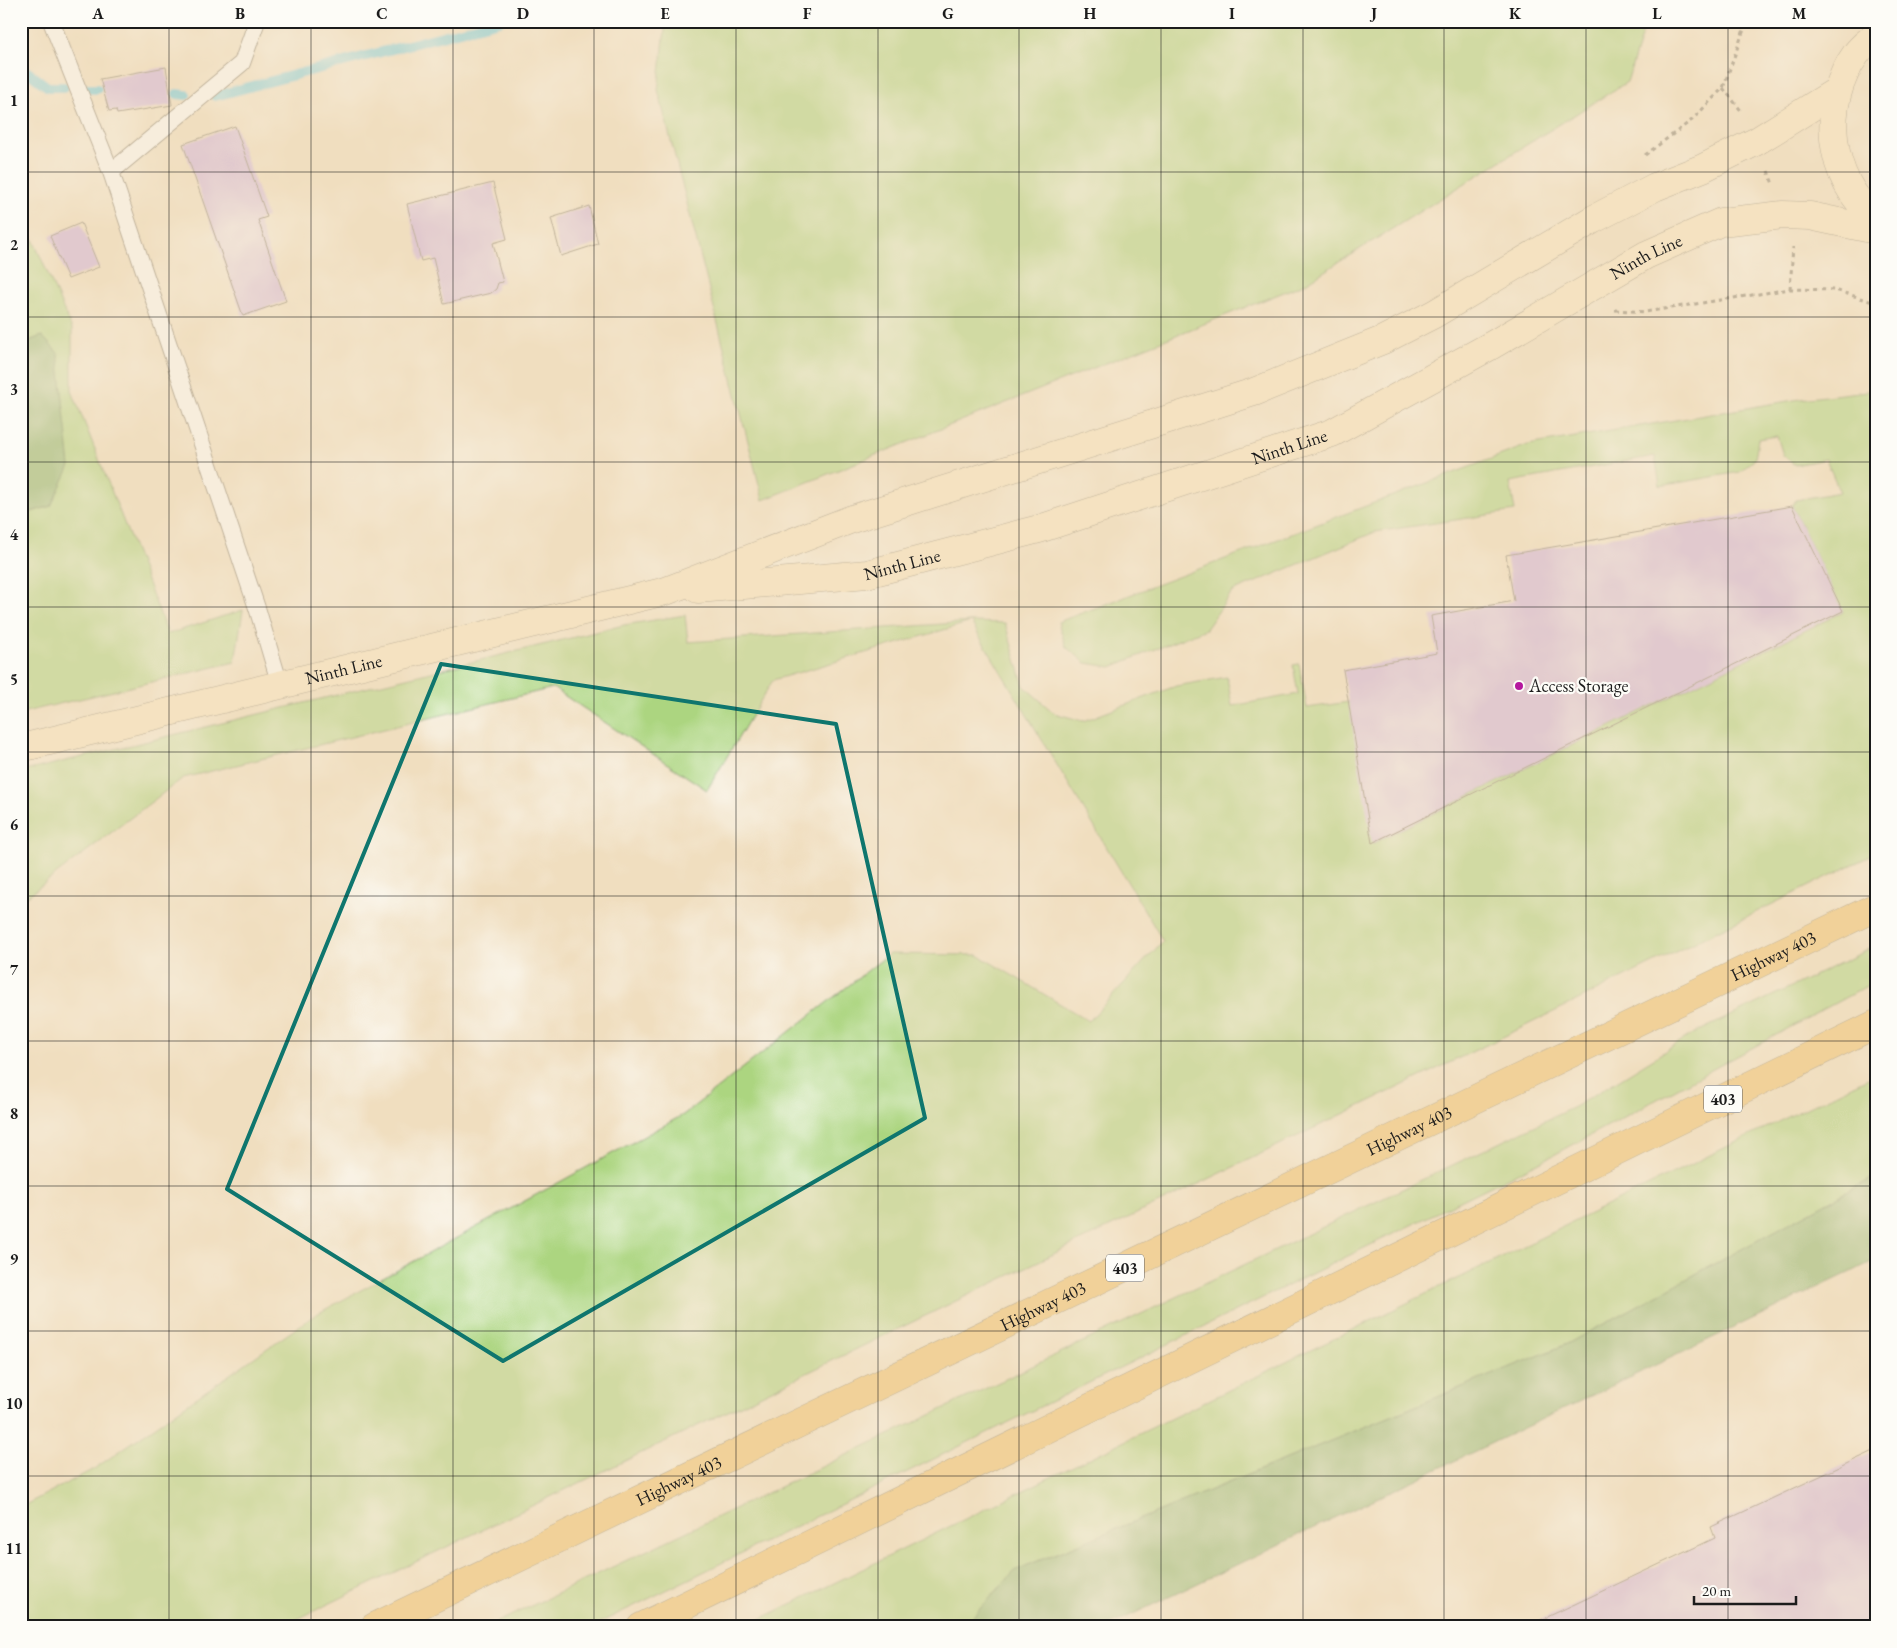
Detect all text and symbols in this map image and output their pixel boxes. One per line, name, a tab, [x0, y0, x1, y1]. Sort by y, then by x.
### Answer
text: A	[91, 3, 104, 24]
text: B	[235, 3, 245, 24]
text: C	[376, 3, 388, 24]
text: D	[517, 3, 529, 24]
text: E	[660, 3, 670, 24]
text: F	[803, 3, 812, 24]
text: G	[942, 3, 954, 24]
text: H	[1084, 3, 1097, 24]
text: I	[1229, 3, 1235, 24]
text: J	[1369, 3, 1377, 24]
text: K	[1509, 3, 1522, 24]
text: L	[1652, 3, 1662, 24]
text: M	[1792, 3, 1807, 24]
text: 1	[10, 90, 18, 111]
street label: Ninth Line	[1606, 229, 1686, 285]
text: 2	[10, 234, 19, 255]
text: 3	[10, 379, 18, 400]
street label: Ninth Line	[1249, 423, 1330, 470]
text: 4	[10, 524, 19, 545]
street label: Ninth Line	[861, 543, 943, 585]
street label: Ninth Line	[303, 649, 384, 689]
text: 5	[10, 669, 18, 690]
place label: Access Storage	[1528, 674, 1629, 697]
marker: Access Storage	[1513, 680, 1525, 692]
text: 6	[10, 814, 19, 835]
street label: Highway 403	[1727, 925, 1820, 986]
text: 7	[10, 959, 19, 980]
road number: 403	[1704, 1086, 1742, 1112]
street label: Highway 403	[1362, 1100, 1456, 1161]
text: 8	[10, 1103, 18, 1124]
text: 9	[10, 1248, 19, 1269]
road number: 403	[1106, 1254, 1144, 1282]
street label: Highway 403	[996, 1276, 1089, 1336]
text: 10	[6, 1393, 23, 1414]
street label: Highway 403	[632, 1450, 725, 1511]
text: 11	[6, 1538, 22, 1559]
scale bar	[1694, 1573, 1797, 1605]
text: 20 m	[1702, 1581, 1731, 1600]

